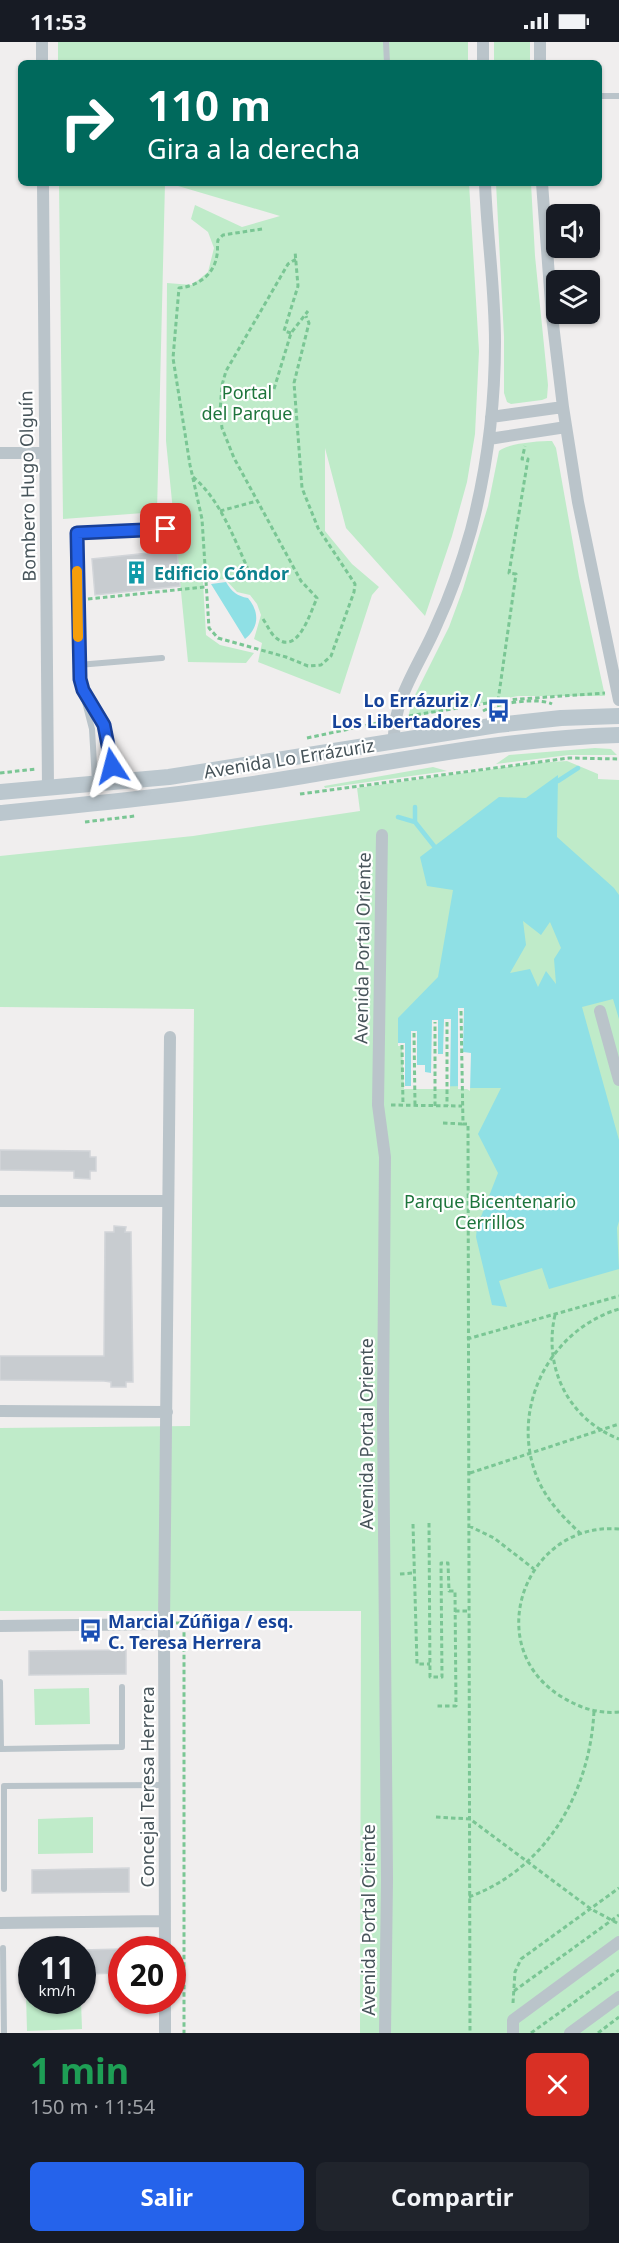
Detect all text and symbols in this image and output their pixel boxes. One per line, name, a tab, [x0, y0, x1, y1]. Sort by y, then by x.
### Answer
text: 11:53	[30, 6, 87, 36]
text: 110 m	[147, 76, 271, 133]
icon: right	[48, 84, 126, 162]
text: Gira a la derecha	[147, 130, 360, 167]
map controls	[546, 204, 600, 324]
button: sound	[546, 204, 600, 258]
button: layers	[546, 270, 600, 324]
park label: Portal del Parque	[202, 380, 292, 425]
street label: Bombero Hugo Olguín	[13, 390, 41, 582]
pin	[140, 503, 191, 554]
icon: arrive	[149, 512, 182, 545]
building icon: Edificio Cóndor	[123, 560, 149, 586]
place label: Edificio Cóndor	[154, 561, 289, 585]
place label: Lo Errázuriz / Los Libertadores	[332, 688, 482, 733]
bus stop icon: Lo Errázuriz / Los Libertadores	[486, 697, 512, 723]
street label: Avenida Lo Errázuriz	[202, 733, 376, 783]
position arrow	[80, 734, 144, 798]
street label: Avenida Portal Oriente	[348, 852, 376, 1044]
park label: Parque Bicentenario Cerrillos	[404, 1189, 576, 1234]
street label: Avenida Portal Oriente	[354, 1338, 378, 1530]
place label: Marcial Zúñiga / esq. C. Teresa Herrera	[108, 1609, 293, 1654]
bus stop icon: Marcial Zúñiga / esq. C. Teresa Herrera	[77, 1618, 103, 1644]
street label: Concejal Teresa Herrera	[135, 1686, 159, 1888]
street label: Avenida Portal Oriente	[356, 1824, 380, 2016]
speed limit sign: 20	[108, 1936, 186, 2014]
text: 11	[40, 1947, 74, 1988]
text: km/h	[39, 1980, 75, 2000]
text: 1 min	[30, 2046, 129, 2095]
button: close	[526, 2053, 589, 2116]
text: 150 m · 11:54	[30, 2093, 155, 2120]
button: Salir	[30, 2162, 304, 2231]
button: Compartir	[316, 2162, 589, 2231]

